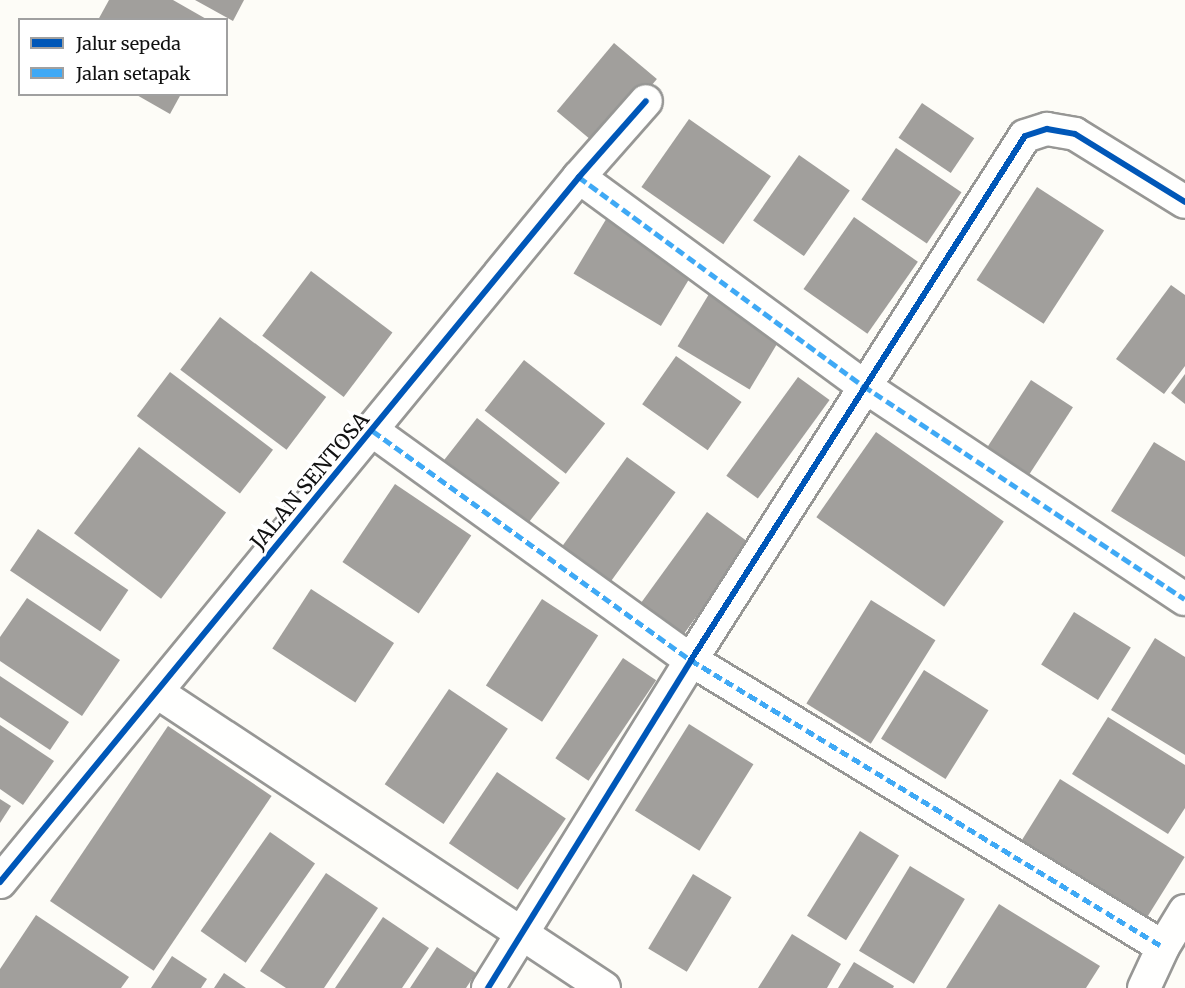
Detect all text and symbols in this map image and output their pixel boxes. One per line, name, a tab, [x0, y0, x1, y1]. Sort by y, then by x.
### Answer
legend	[18, 18, 228, 96]
text: Jalur sepeda	[76, 32, 181, 55]
text: Jalan setapak	[76, 62, 191, 85]
street label: JALAN SENTOSA	[245, 407, 375, 555]

